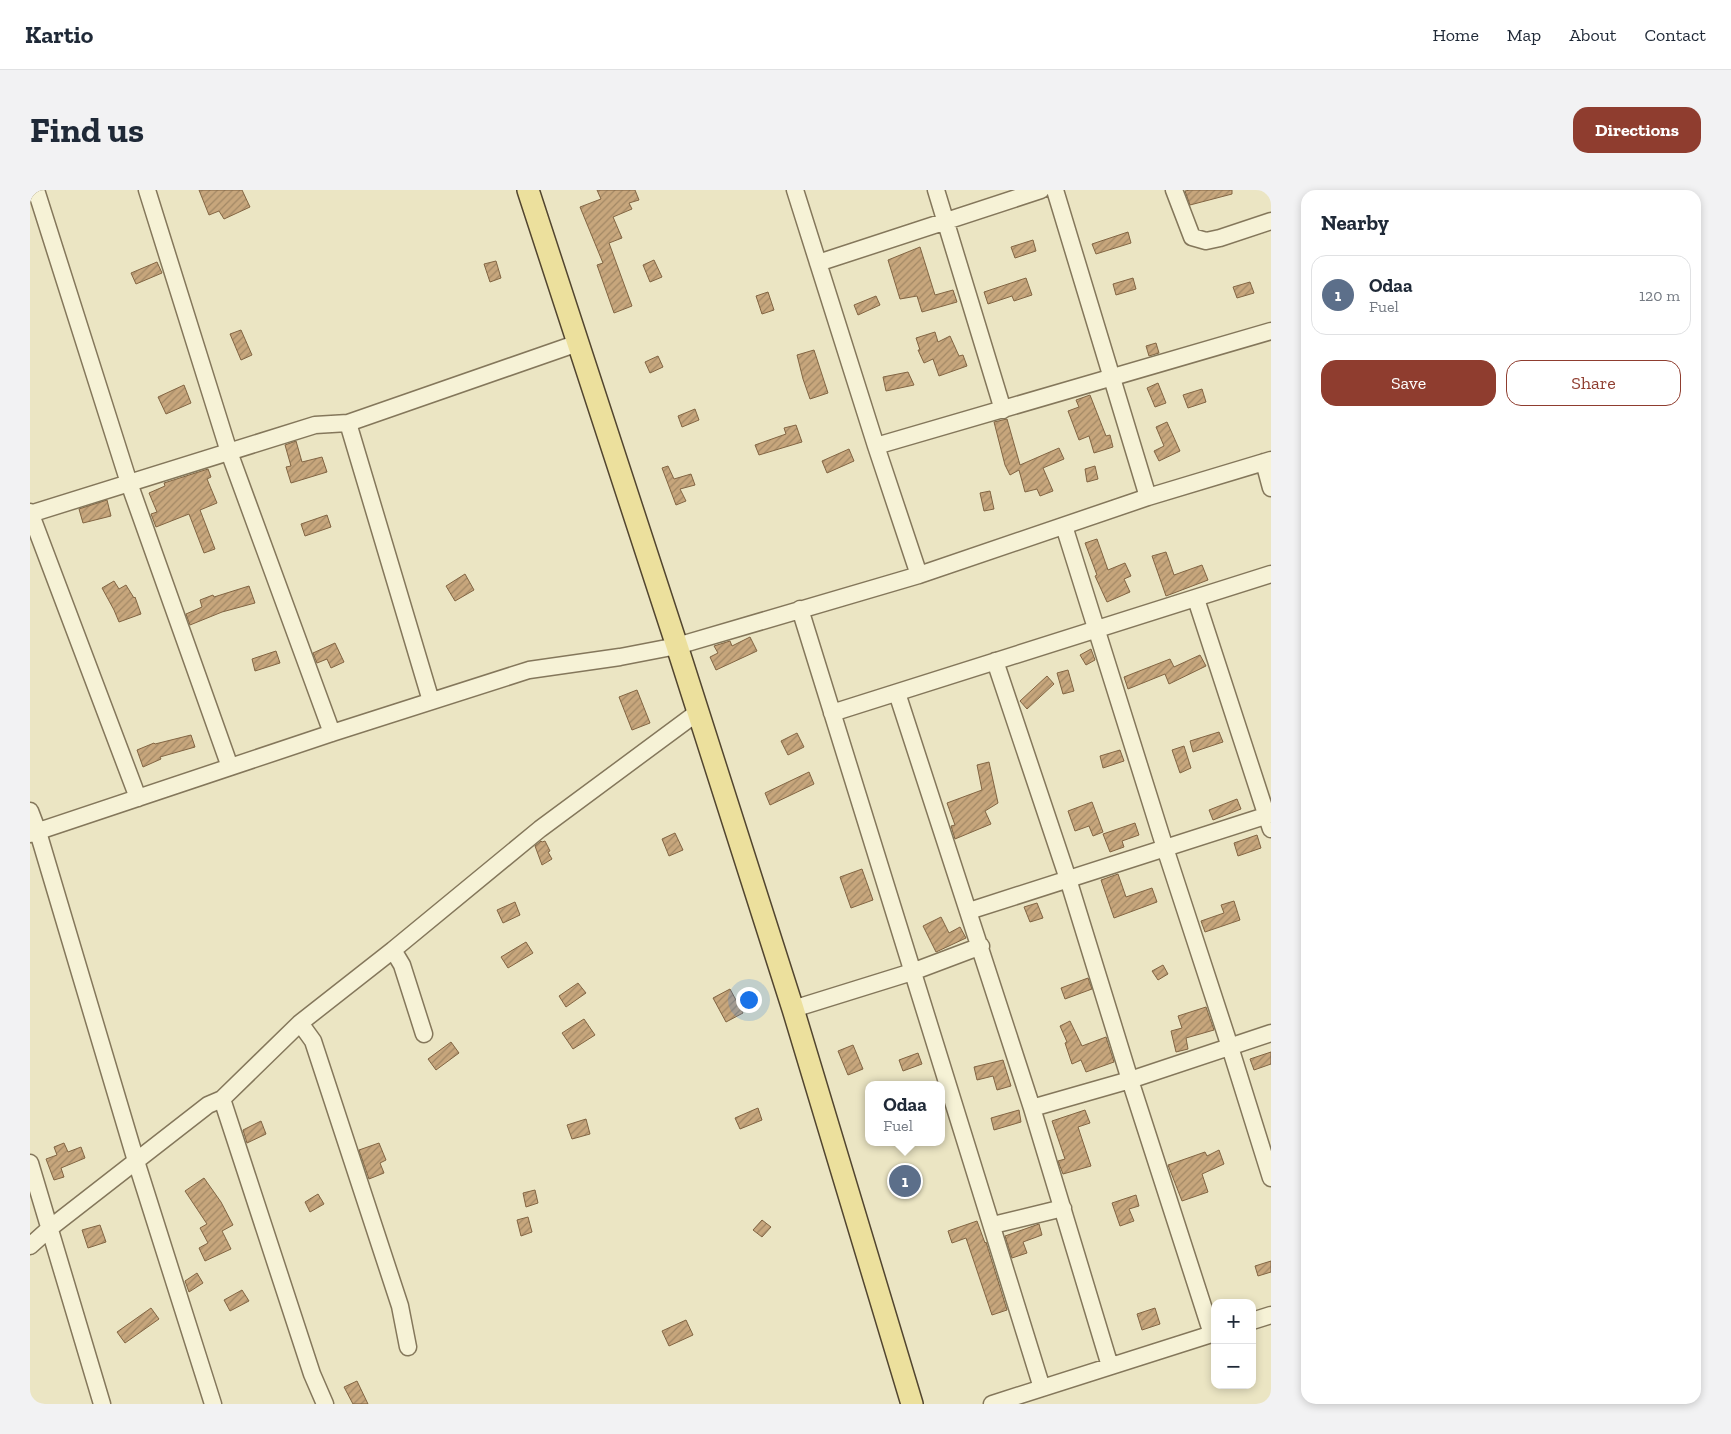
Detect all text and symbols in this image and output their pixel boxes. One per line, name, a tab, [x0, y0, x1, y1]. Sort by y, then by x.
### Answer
text: Kartio	[25, 20, 93, 49]
text: Home	[1432, 24, 1479, 46]
text: Map	[1507, 24, 1541, 46]
text: About	[1569, 24, 1616, 46]
text: Contact	[1644, 24, 1706, 46]
button: Directions	[1573, 107, 1701, 153]
text: Find us	[30, 109, 144, 151]
text: Nearby	[1321, 210, 1389, 235]
text: Odaa	[1369, 274, 1413, 297]
text: 1	[1335, 286, 1341, 305]
text: 120 m	[1639, 286, 1680, 305]
text: Fuel	[1369, 297, 1399, 316]
button: Save	[1321, 360, 1496, 406]
button: Share	[1506, 360, 1681, 406]
your location	[736, 987, 762, 1013]
popup	[865, 1081, 945, 1146]
text: Odaa	[883, 1093, 927, 1116]
text: Fuel	[883, 1116, 913, 1135]
pin: 1	[889, 1162, 921, 1200]
map controls	[1211, 1299, 1256, 1389]
button: +	[1211, 1299, 1256, 1344]
button: −	[1211, 1344, 1256, 1389]

